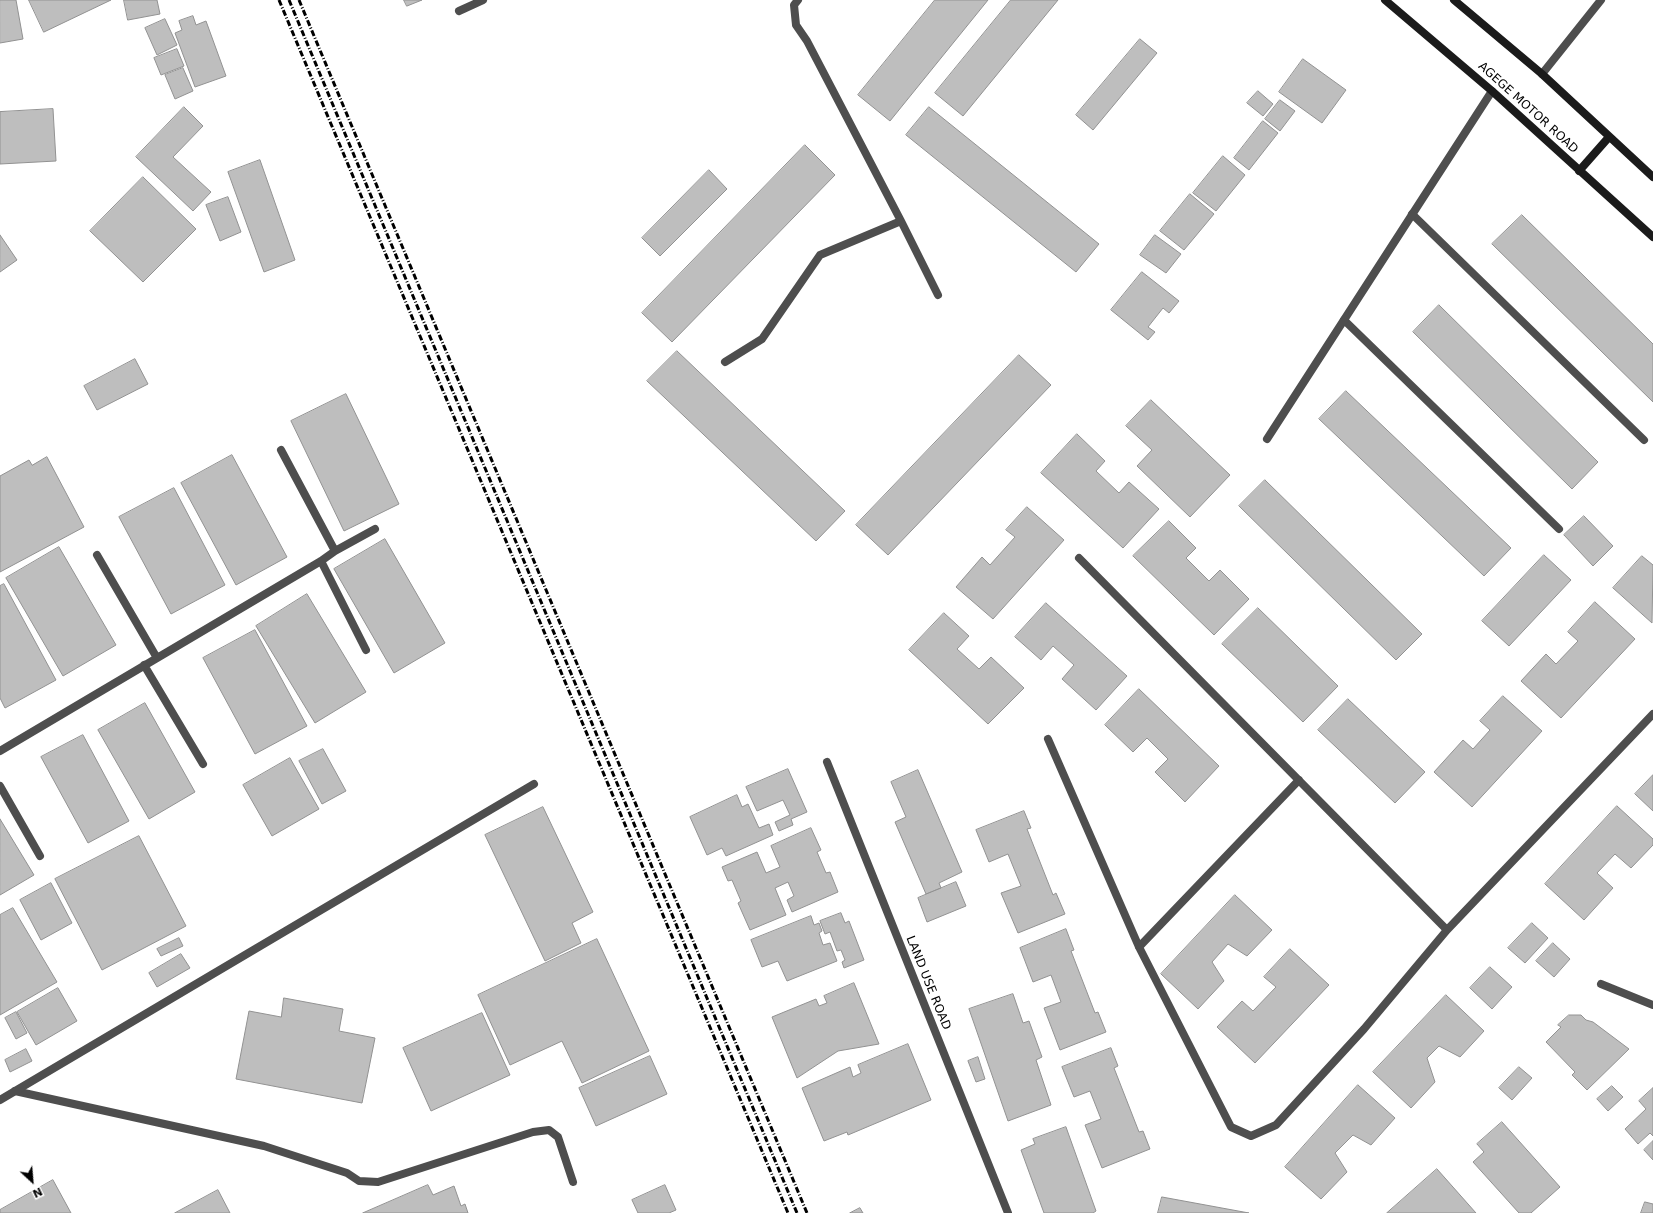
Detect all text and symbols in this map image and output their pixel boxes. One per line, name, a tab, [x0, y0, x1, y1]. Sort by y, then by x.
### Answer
street label: AGEGE MOTOR ROAD	[1475, 59, 1581, 157]
street label: LAND USE ROAD	[903, 934, 953, 1032]
north arrow	[12, 1161, 52, 1201]
text: N	[30, 1184, 44, 1200]

